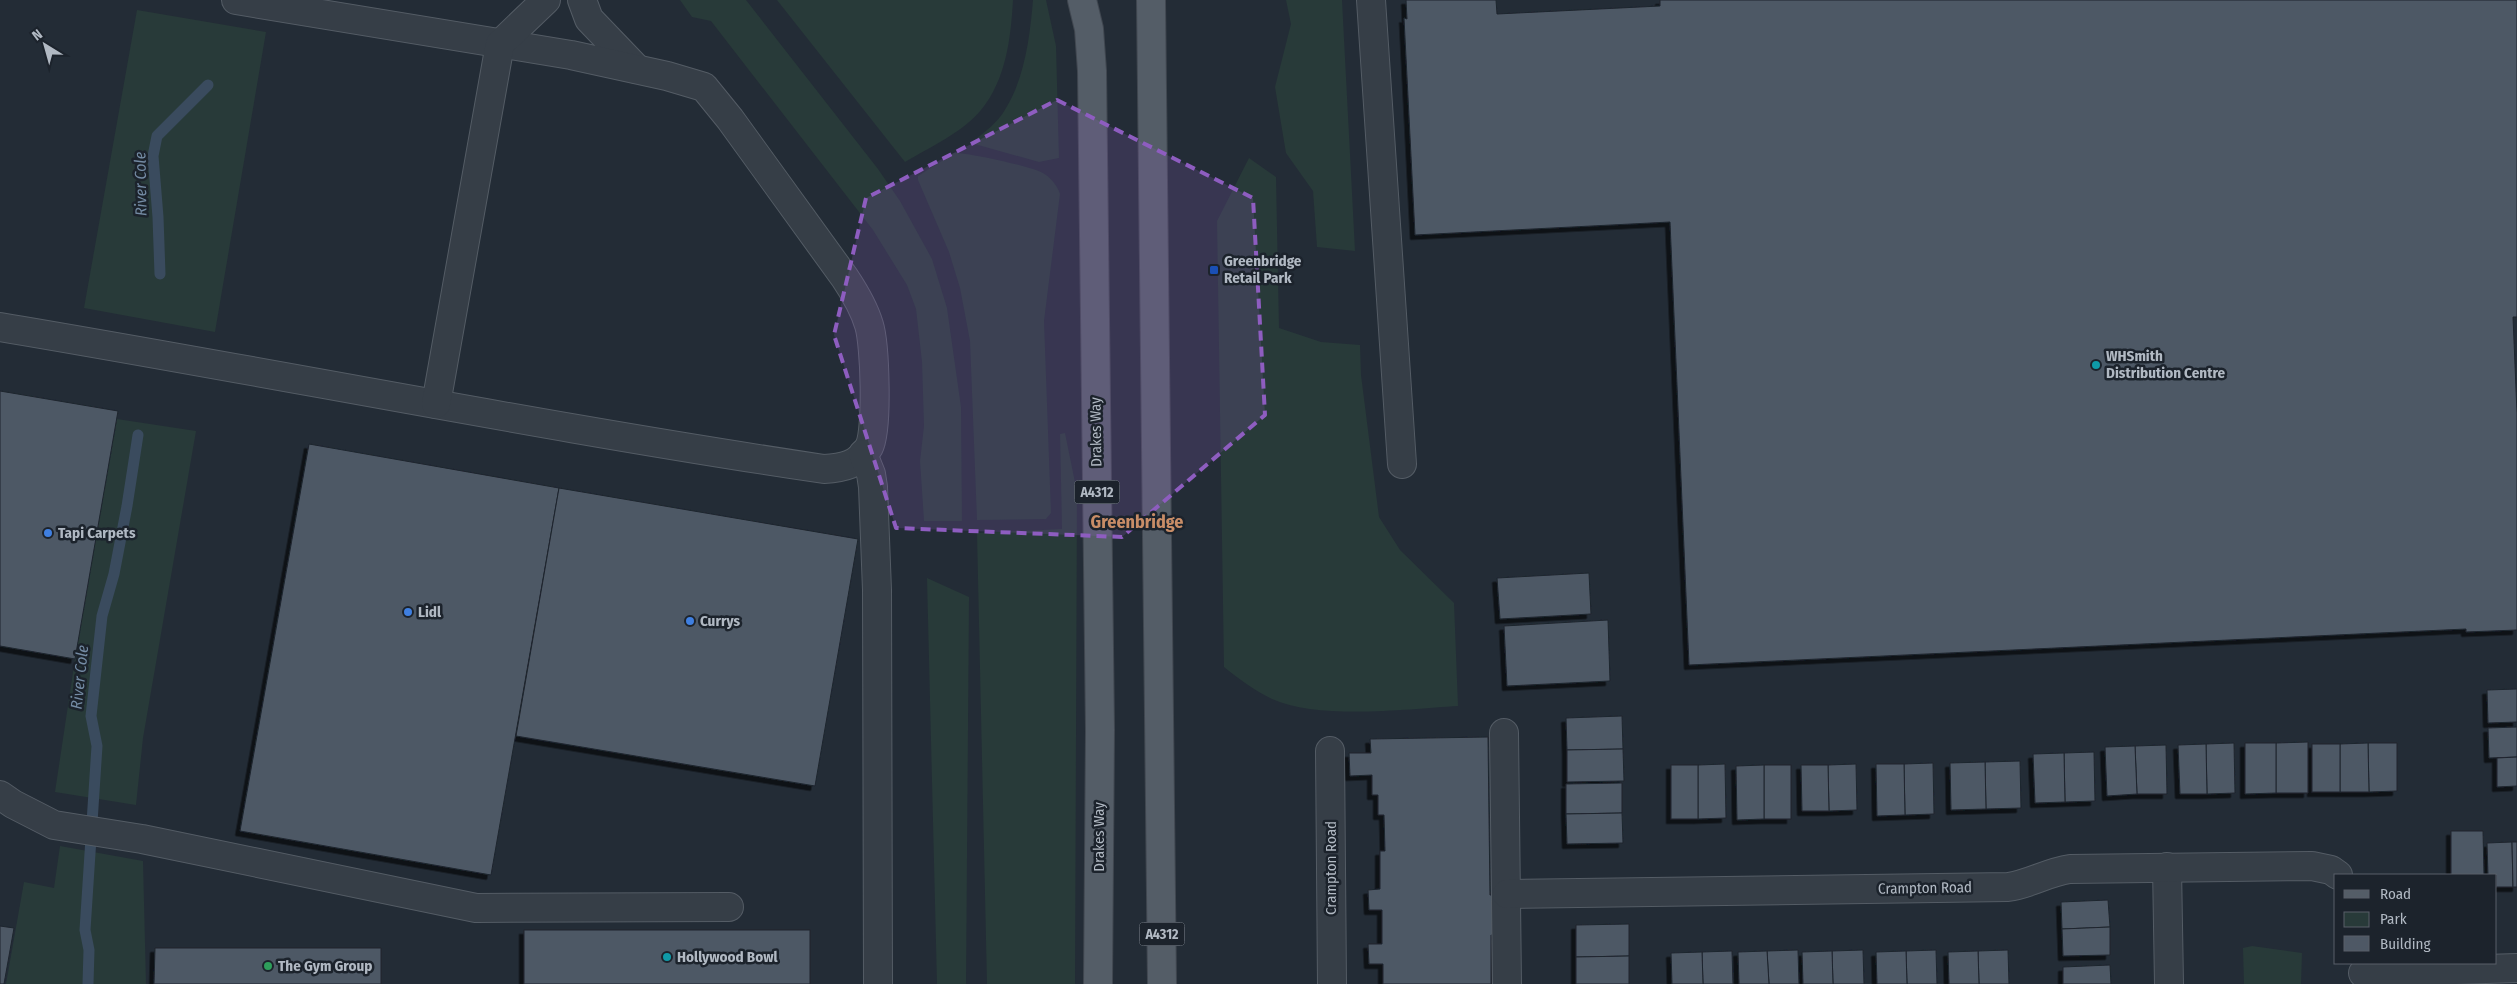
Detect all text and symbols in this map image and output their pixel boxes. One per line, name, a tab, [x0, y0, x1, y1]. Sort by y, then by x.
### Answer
north arrow	[20, 20, 70, 70]
text: N	[29, 26, 46, 44]
water label: River Cole	[130, 151, 151, 216]
place label: Greenbridge Retail Park	[1224, 252, 1302, 287]
marker: Greenbridge Retail Park	[1208, 264, 1220, 276]
place label: WHSmith Distribution Centre	[2106, 347, 2225, 382]
marker: WHSmith Distribution Centre	[2090, 359, 2102, 371]
street label: Drakes Way	[1086, 397, 1106, 467]
road number: A4312	[1074, 481, 1120, 504]
district label: Greenbridge	[1091, 511, 1183, 533]
place label: Tapi Carpets	[58, 524, 136, 542]
marker: Tapi Carpets	[42, 527, 54, 539]
place label: Lidl	[418, 603, 442, 621]
marker: Lidl	[402, 606, 414, 618]
place label: Currys	[700, 612, 740, 630]
marker: Currys	[684, 615, 696, 627]
water label: River Cole	[67, 644, 92, 710]
street label: Drakes Way	[1090, 802, 1108, 872]
street label: Crampton Road	[1322, 821, 1340, 915]
legend	[2334, 874, 2497, 964]
street label: Crampton Road	[1878, 878, 1972, 898]
text: Road	[2380, 885, 2411, 903]
text: Park	[2380, 910, 2407, 928]
road number: A4312	[1140, 922, 1184, 946]
text: Building	[2380, 935, 2431, 953]
place label: Hollywood Bowl	[677, 948, 779, 966]
marker: Hollywood Bowl	[661, 951, 673, 963]
place label: The Gym Group	[278, 957, 372, 975]
marker: The Gym Group	[262, 960, 274, 972]

